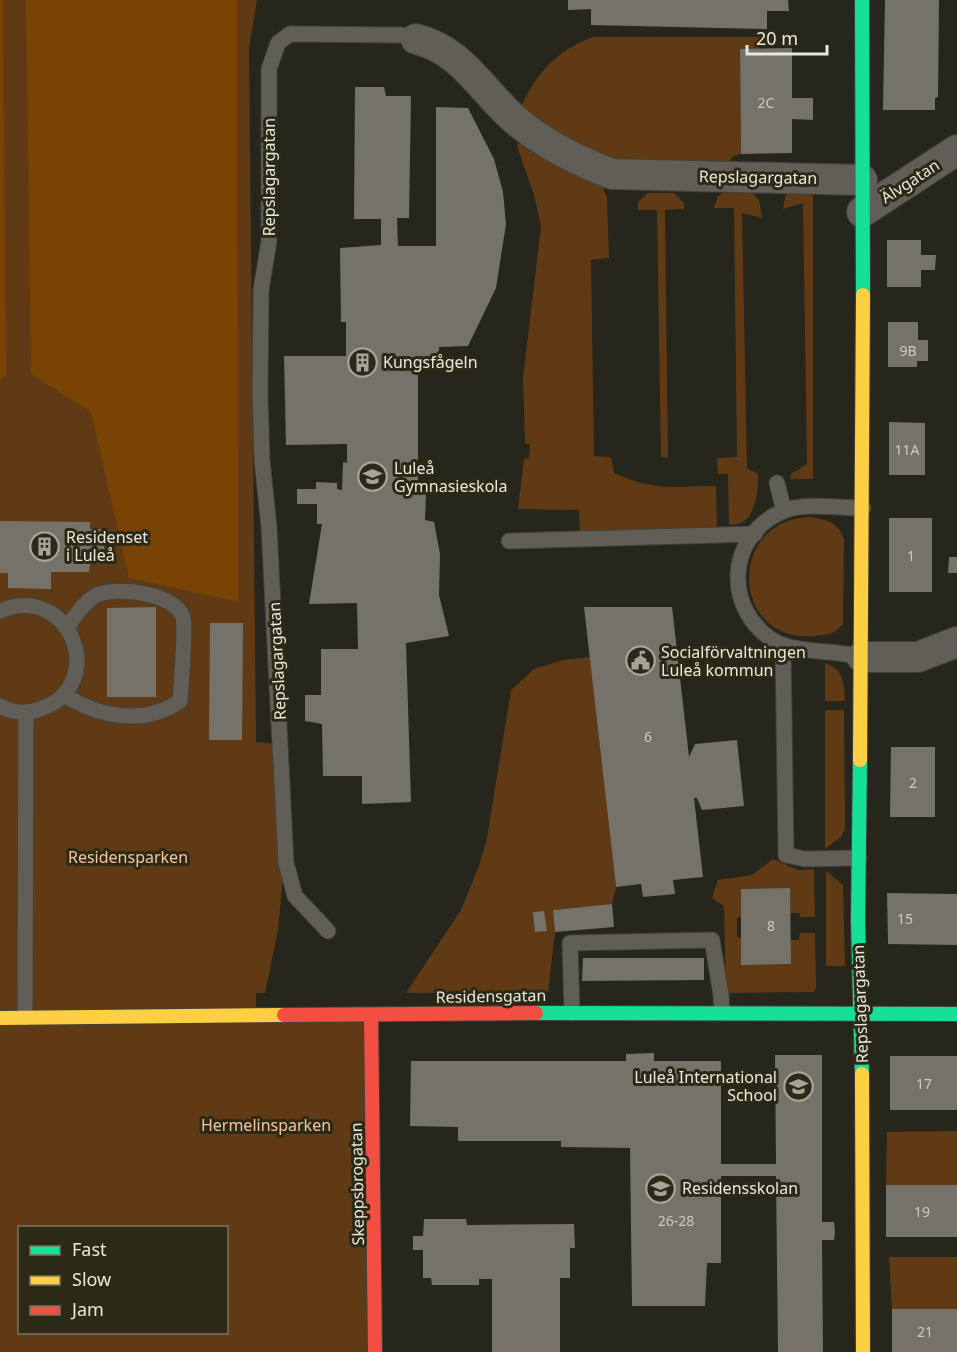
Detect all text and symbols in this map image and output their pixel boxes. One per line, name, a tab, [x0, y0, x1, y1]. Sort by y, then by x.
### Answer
scale bar	[747, 18, 826, 56]
text: 20 m	[756, 26, 798, 50]
house number: 2C	[758, 93, 775, 112]
street label: Repslagargatan	[258, 118, 280, 236]
street label: Älvgatan	[876, 154, 944, 208]
street label: Repslagargatan	[699, 165, 817, 189]
house number: 9B	[899, 341, 917, 360]
building icon: Kungsfågeln	[346, 346, 378, 378]
place label: Kungsfågeln	[383, 351, 478, 373]
house number: 11A	[895, 440, 920, 459]
place label: Luleå Gymnasieskola	[394, 457, 507, 497]
school or university icon: Luleå Gymnasieskola	[357, 461, 389, 493]
place label: Residenset i Luleå	[66, 526, 148, 566]
building icon: Residenset i Luleå	[29, 530, 61, 562]
house number: 1	[907, 546, 915, 565]
street label: Repslagargatan	[263, 601, 291, 721]
place label: Socialförvaltningen Luleå kommun	[661, 641, 806, 681]
public building icon: Socialförvaltningen Luleå kommun	[624, 645, 656, 677]
house number: 6	[644, 727, 652, 746]
house number: 2	[909, 773, 917, 792]
park label: Residensparken	[68, 846, 188, 868]
house number: 15	[897, 909, 913, 928]
house number: 8	[767, 916, 775, 935]
street label: Repslagargatan	[847, 944, 873, 1064]
street label: Residensgatan	[435, 984, 547, 1008]
place label: Luleå International School	[634, 1066, 777, 1106]
school or university icon: Luleå International School	[782, 1070, 814, 1102]
house number: 17	[916, 1074, 932, 1093]
park label: Hermelinsparken	[201, 1114, 331, 1136]
street label: Skeppsbrogatan	[345, 1122, 369, 1246]
school or university icon: Residensskolan	[645, 1172, 677, 1204]
place label: Residensskolan	[682, 1177, 798, 1199]
house number: 19	[914, 1202, 930, 1221]
house number: 26-28	[658, 1211, 694, 1230]
legend	[18, 1226, 228, 1334]
text: Fast	[72, 1237, 107, 1261]
text: Slow	[72, 1267, 111, 1291]
text: Jam	[70, 1297, 104, 1321]
house number: 21	[917, 1322, 933, 1341]

